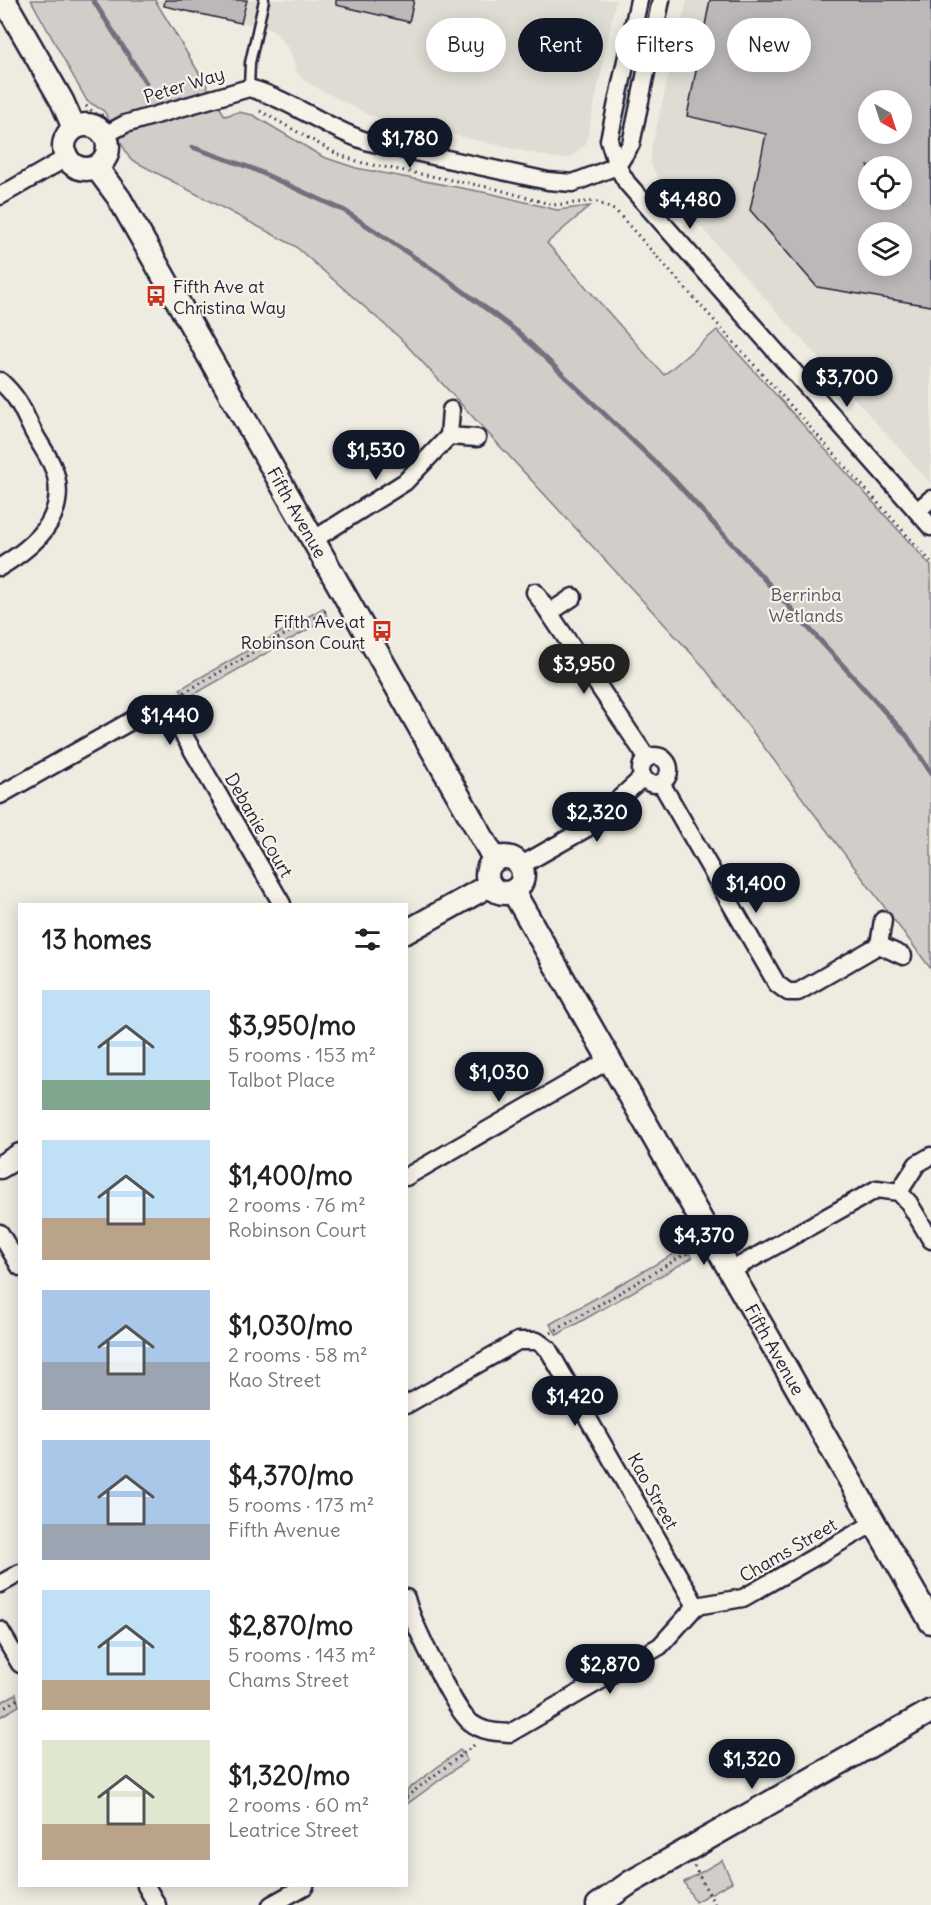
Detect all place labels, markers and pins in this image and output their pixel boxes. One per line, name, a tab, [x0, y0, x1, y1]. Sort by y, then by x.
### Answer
pin: $1,780	[361, 118, 459, 169]
pin: $4,480	[641, 179, 739, 230]
place label: Fifth Ave at Christina Way	[173, 275, 286, 319]
bus stop icon: Fifth Ave at Christina Way	[144, 284, 168, 308]
pin: $3,700	[798, 357, 896, 408]
pin: $1,530	[327, 430, 425, 481]
place label: Fifth Ave at Robinson Court	[240, 610, 365, 654]
bus stop icon: Fifth Ave at Robinson Court	[370, 619, 394, 643]
pin: $3,950	[535, 644, 633, 695]
pin: $1,440	[121, 695, 219, 746]
pin: $2,320	[548, 792, 646, 843]
pin: $1,400	[707, 863, 805, 914]
pin: $1,030	[450, 1052, 548, 1103]
pin: $4,370	[655, 1215, 753, 1266]
pin: $1,420	[526, 1376, 624, 1427]
pin: $2,870	[561, 1644, 659, 1695]
pin: $1,320	[703, 1739, 801, 1790]

